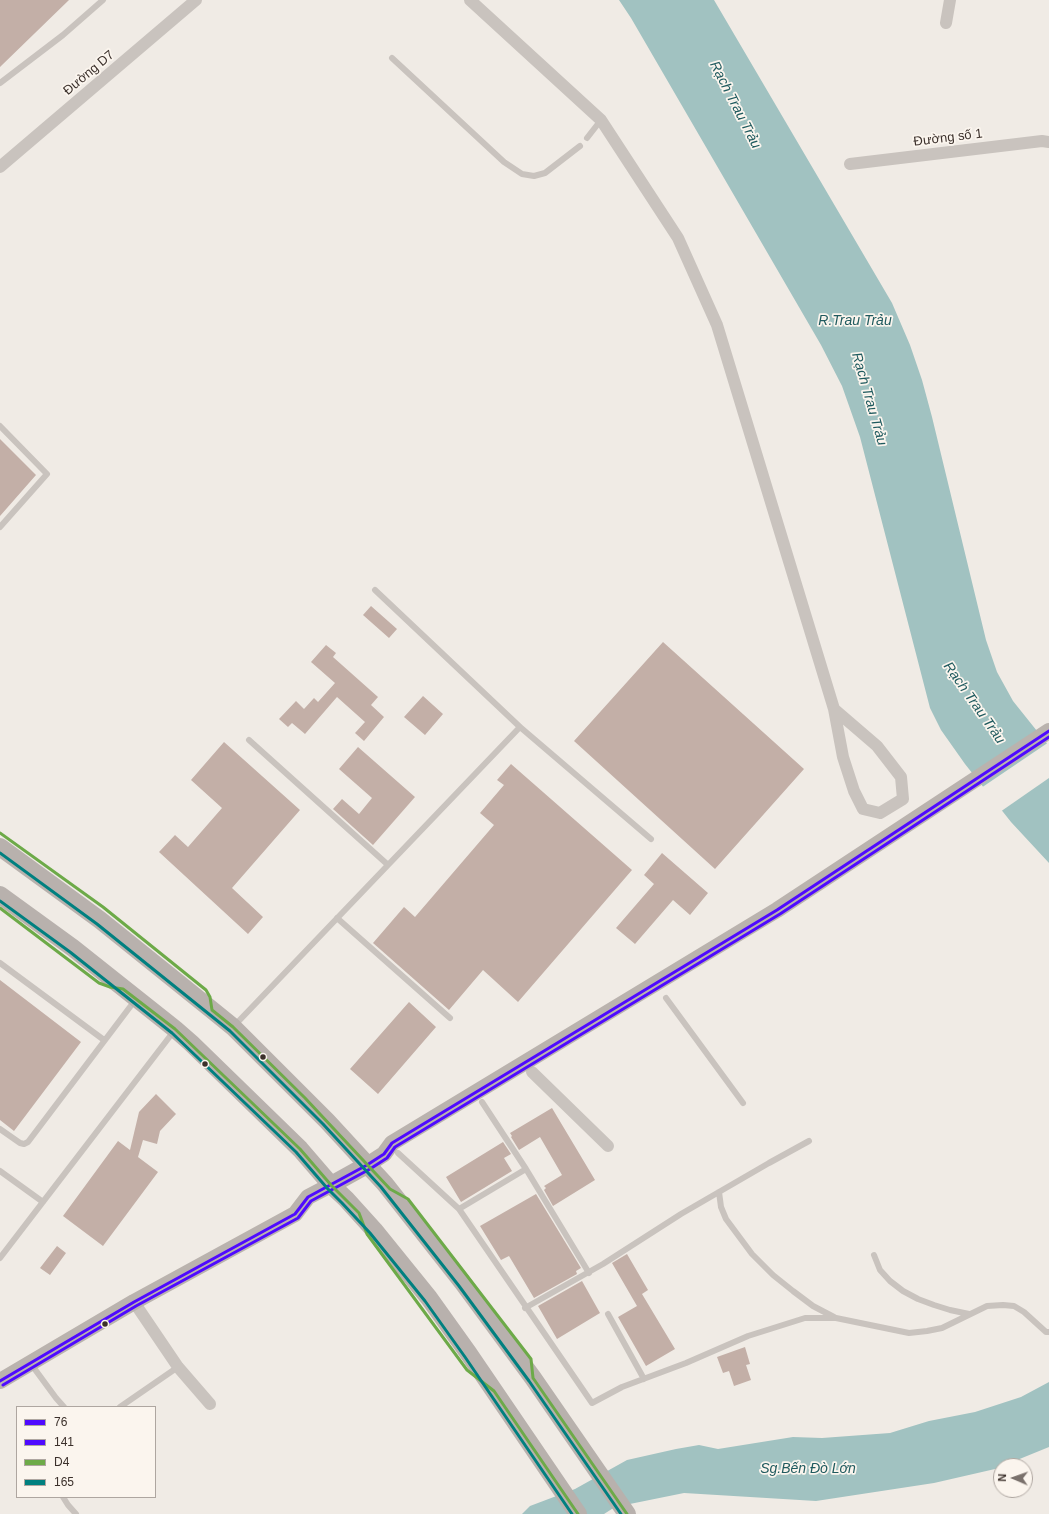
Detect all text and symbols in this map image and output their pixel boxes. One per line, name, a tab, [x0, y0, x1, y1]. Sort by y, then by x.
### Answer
street label: Đường D7	[61, 47, 117, 99]
water label: Rạch Trau Trảu	[706, 58, 764, 152]
street label: Đường số 1	[913, 126, 983, 150]
water label: R.Trau Trảu	[818, 313, 892, 329]
water label: Rạch Trau Trảu	[848, 351, 890, 447]
water label: Rạch Trau Trảu	[940, 659, 1008, 747]
unlabelled marker	[258, 1052, 268, 1062]
unlabelled marker	[200, 1059, 210, 1069]
unlabelled marker	[100, 1319, 110, 1329]
legend	[16, 1406, 156, 1498]
text: 76	[54, 1415, 67, 1429]
text: 141	[54, 1435, 74, 1449]
text: D4	[54, 1455, 69, 1469]
north arrow	[993, 1458, 1033, 1498]
water label: Sg.Bến Đò Lớn	[760, 1461, 856, 1477]
text: N	[996, 1473, 1008, 1482]
text: 165	[54, 1475, 74, 1489]

